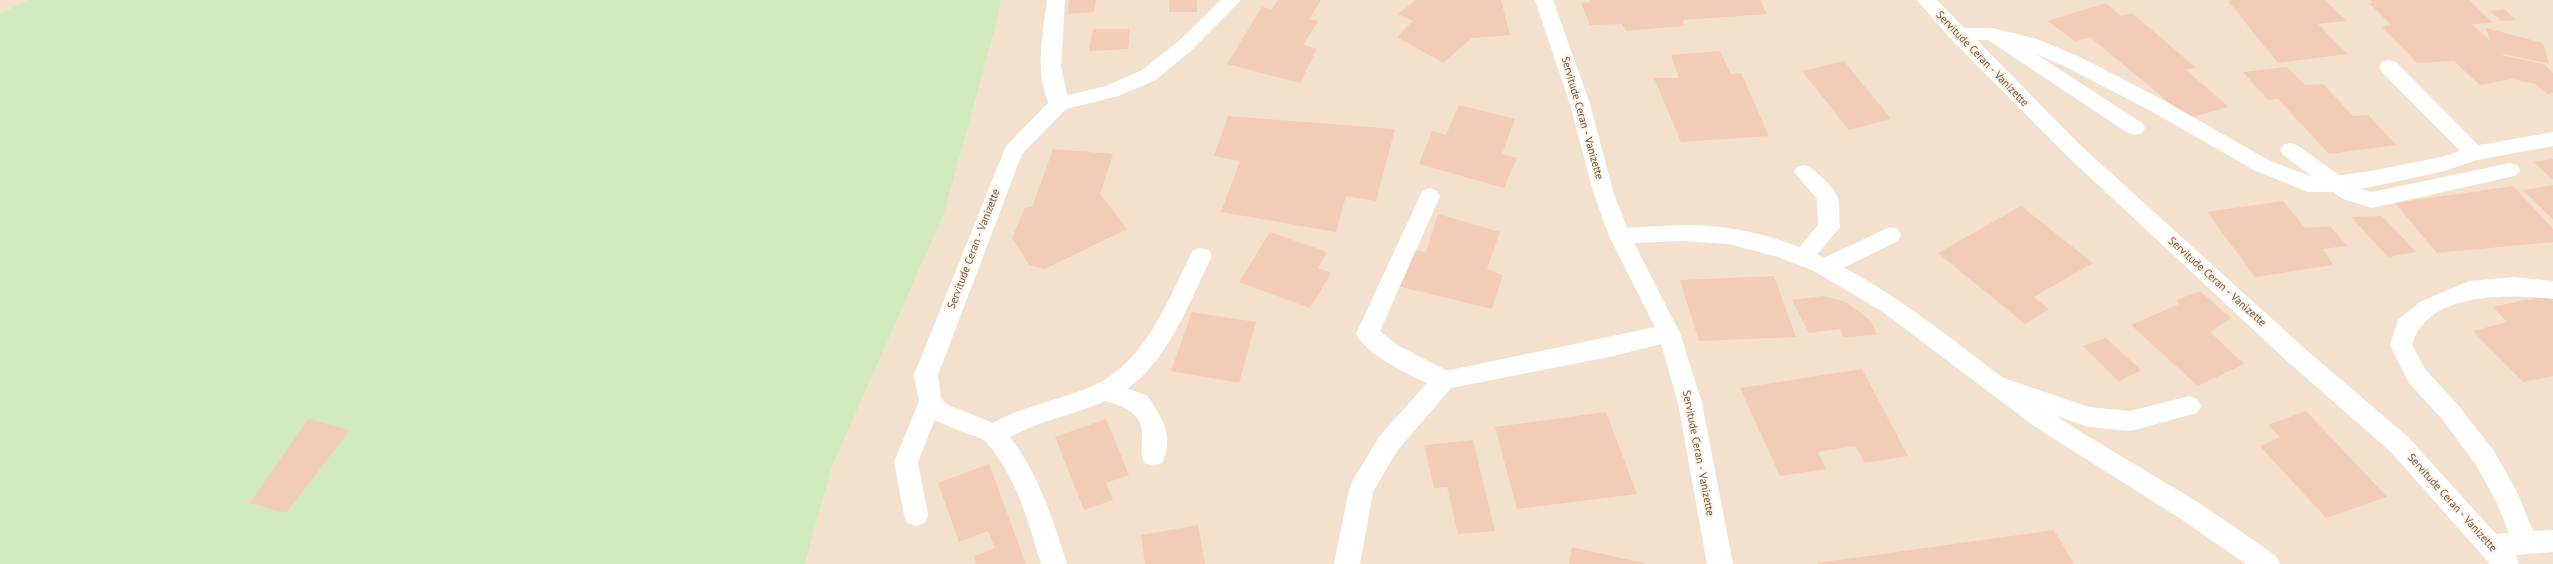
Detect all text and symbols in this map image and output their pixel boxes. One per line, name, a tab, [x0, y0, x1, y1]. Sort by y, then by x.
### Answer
street label: Servitude Ceran - Vanizette	[1933, 9, 2031, 109]
street label: Servitude Ceran - Vanizette	[1558, 55, 1606, 181]
street label: Servitude Ceran - Vanizette	[945, 187, 1003, 311]
street label: Servitude Ceran - Vanizette	[2165, 234, 2269, 330]
street label: Servitude Ceran - Vanizette	[1679, 389, 1717, 517]
street label: Servitude Ceran - Vanizette	[2404, 451, 2500, 555]

